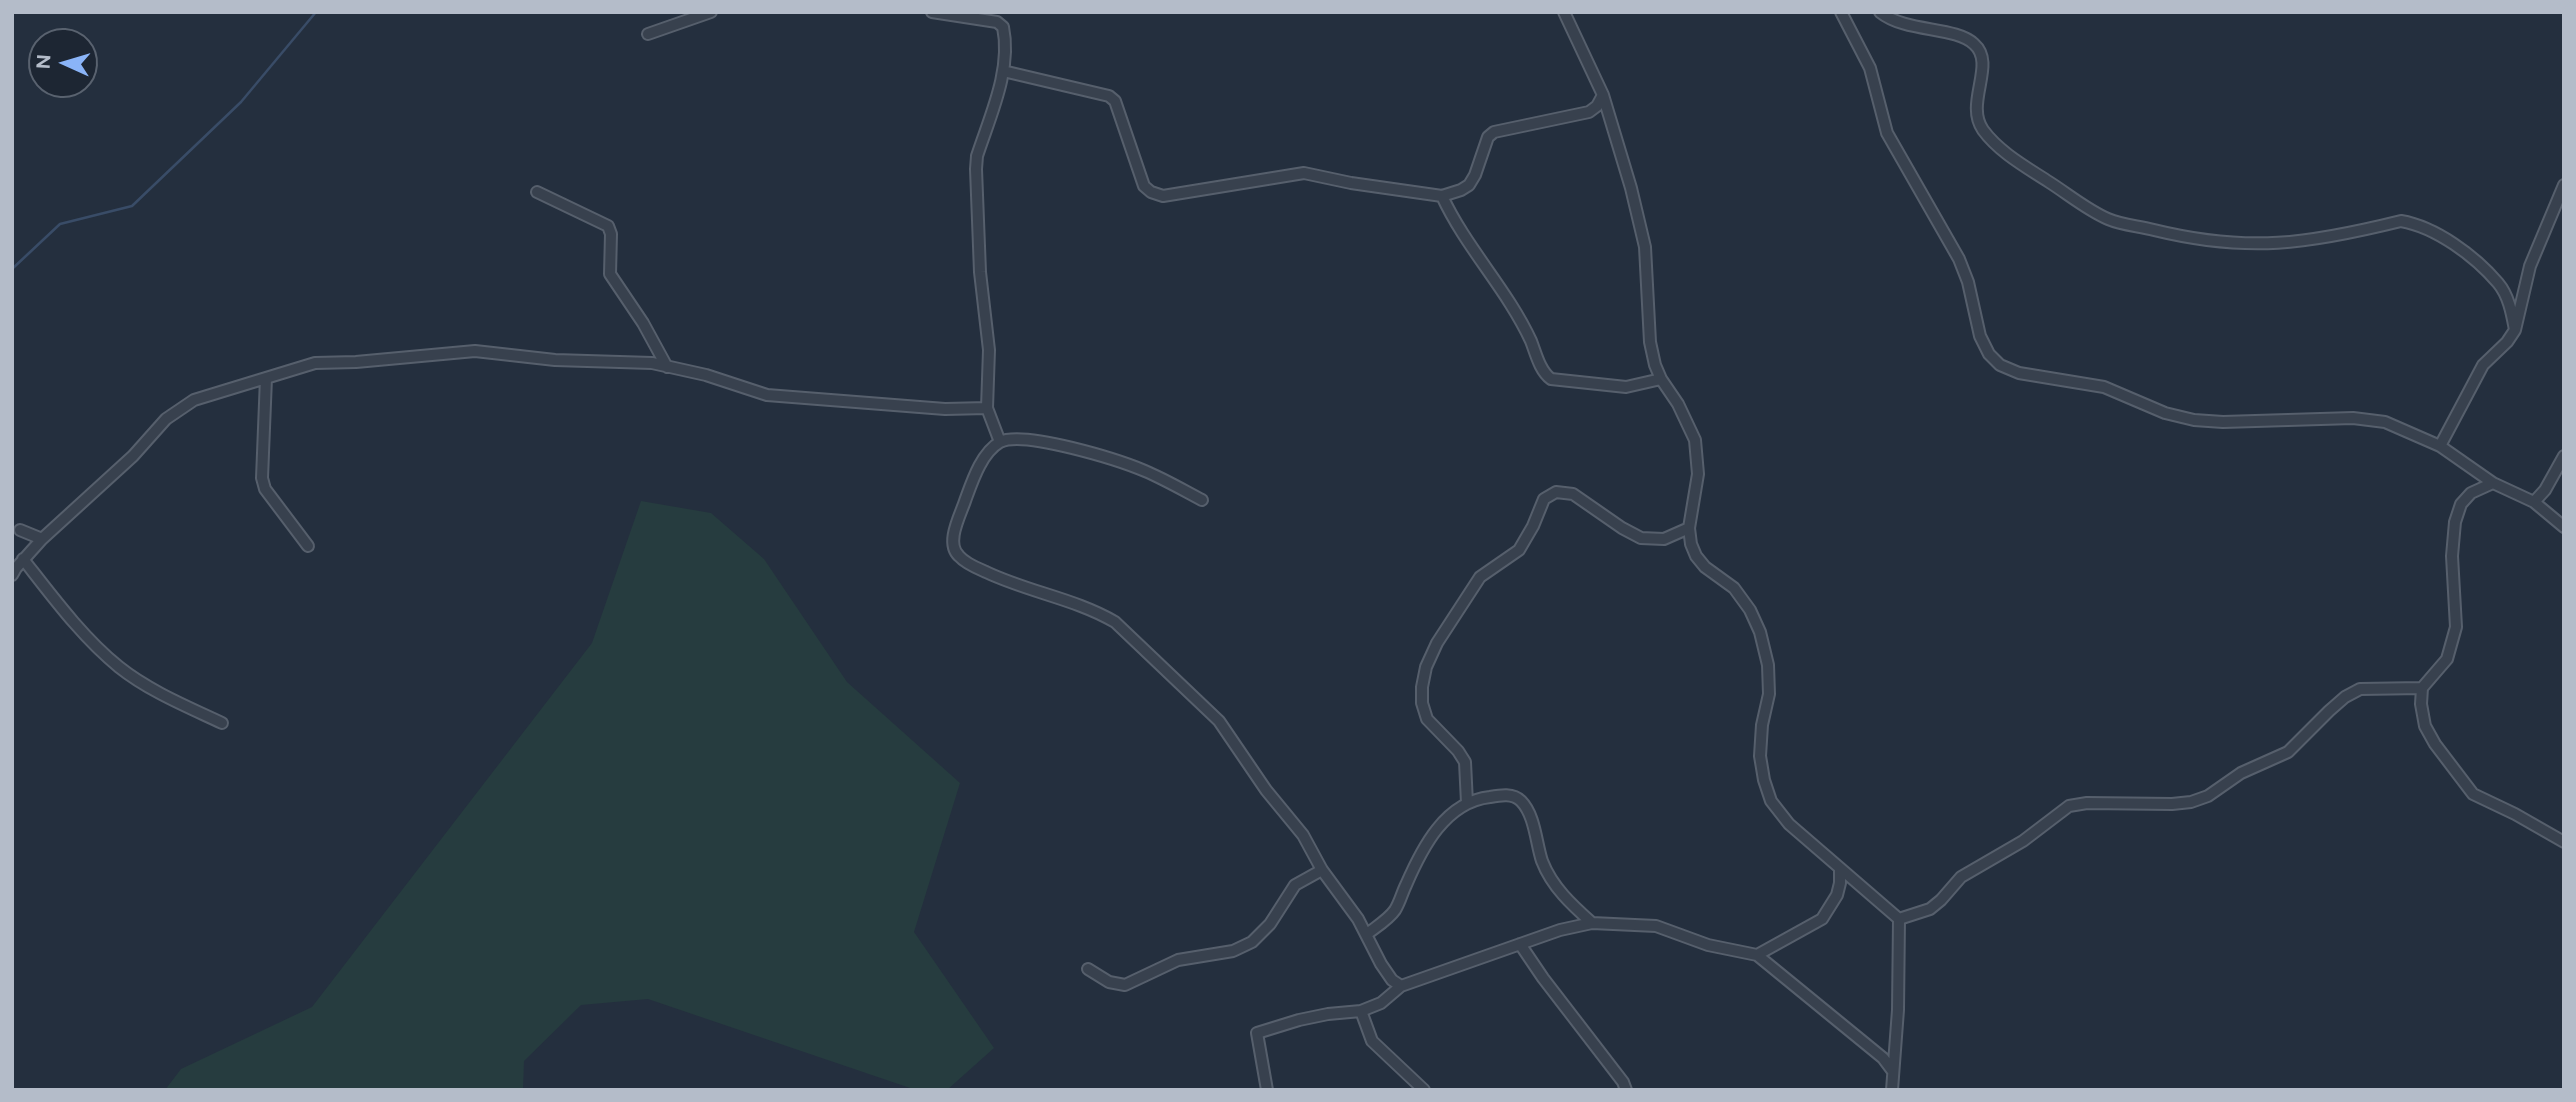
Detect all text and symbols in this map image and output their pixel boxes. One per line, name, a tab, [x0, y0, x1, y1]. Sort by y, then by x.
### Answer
north arrow	[28, 28, 98, 98]
text: N	[32, 54, 56, 70]

